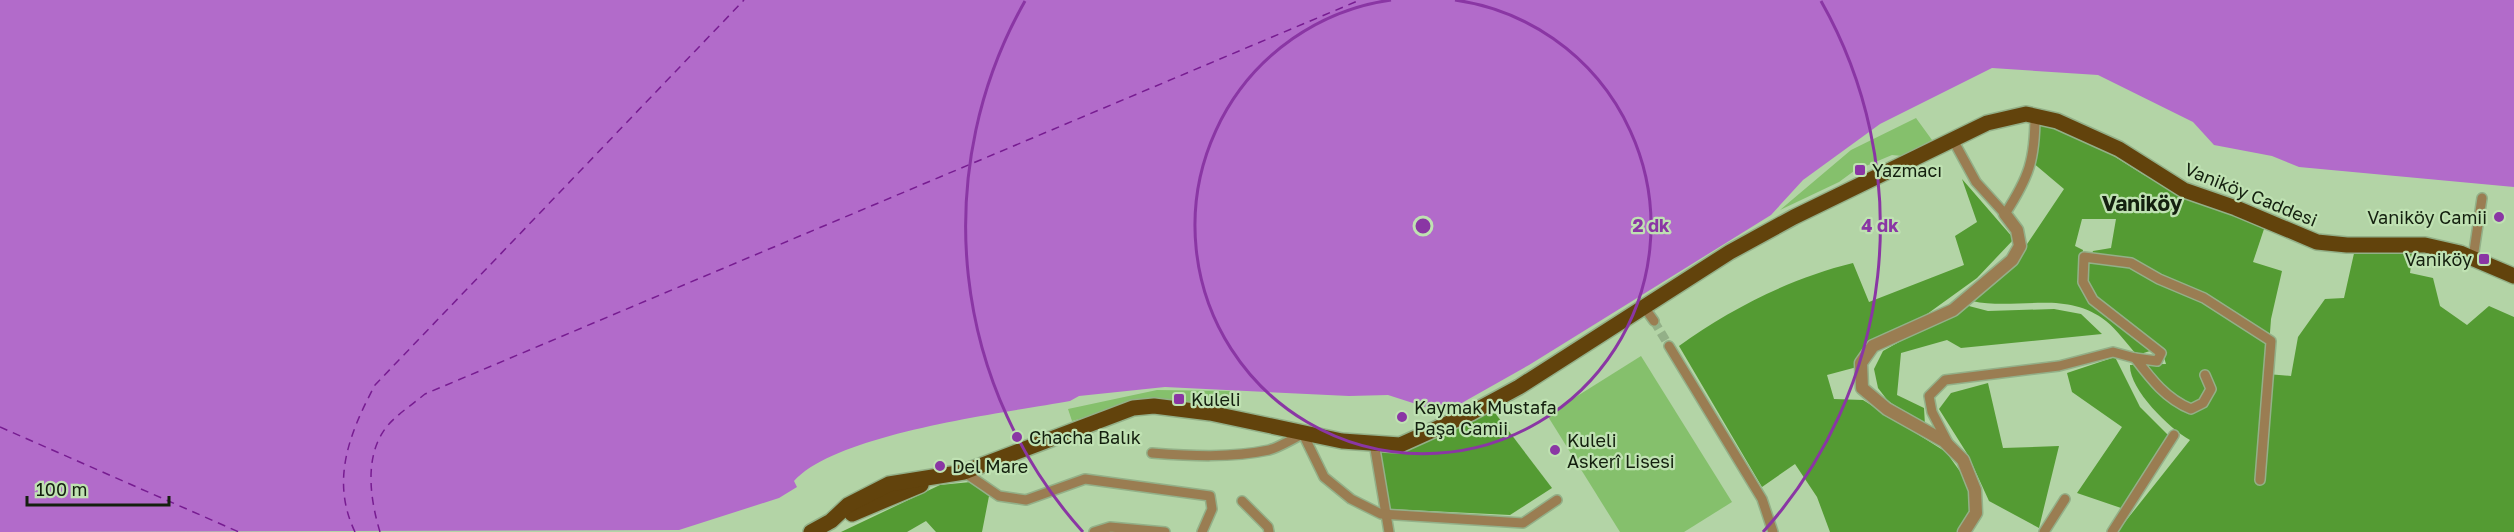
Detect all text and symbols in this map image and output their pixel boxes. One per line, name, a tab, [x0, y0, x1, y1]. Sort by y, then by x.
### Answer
street label: Vaniköy Caddesi	[2181, 157, 2321, 231]
place label: Yazmacı	[1872, 159, 1942, 181]
marker: Yazmacı	[1853, 163, 1867, 177]
district label: Vaniköy	[2102, 190, 2183, 216]
place label: Vaniköy Camii	[2367, 206, 2487, 228]
marker: Vaniköy Camii	[2492, 210, 2506, 224]
text: 2 dk	[1633, 214, 1670, 236]
text: 4 dk	[1861, 214, 1899, 236]
centre of rings	[1413, 216, 1433, 236]
place label: Vaniköy	[2405, 248, 2472, 270]
marker: Vaniköy	[2477, 252, 2491, 266]
place label: Kuleli	[1191, 388, 1241, 410]
marker: Kuleli	[1172, 392, 1186, 406]
place label: Kaymak Mustafa Paşa Camii	[1414, 396, 1557, 439]
marker: Kaymak Mustafa Paşa Camii	[1395, 410, 1409, 424]
place label: Chacha Balık	[1029, 426, 1141, 448]
place label: Kuleli Askerî Lisesi	[1567, 429, 1675, 472]
marker: Chacha Balık	[1010, 430, 1024, 444]
marker: Kuleli Askerî Lisesi	[1548, 443, 1562, 457]
place label: Del Mare	[952, 455, 1028, 477]
marker: Del Mare	[933, 459, 947, 473]
scale bar	[27, 469, 170, 507]
text: 100 m	[36, 478, 87, 500]

